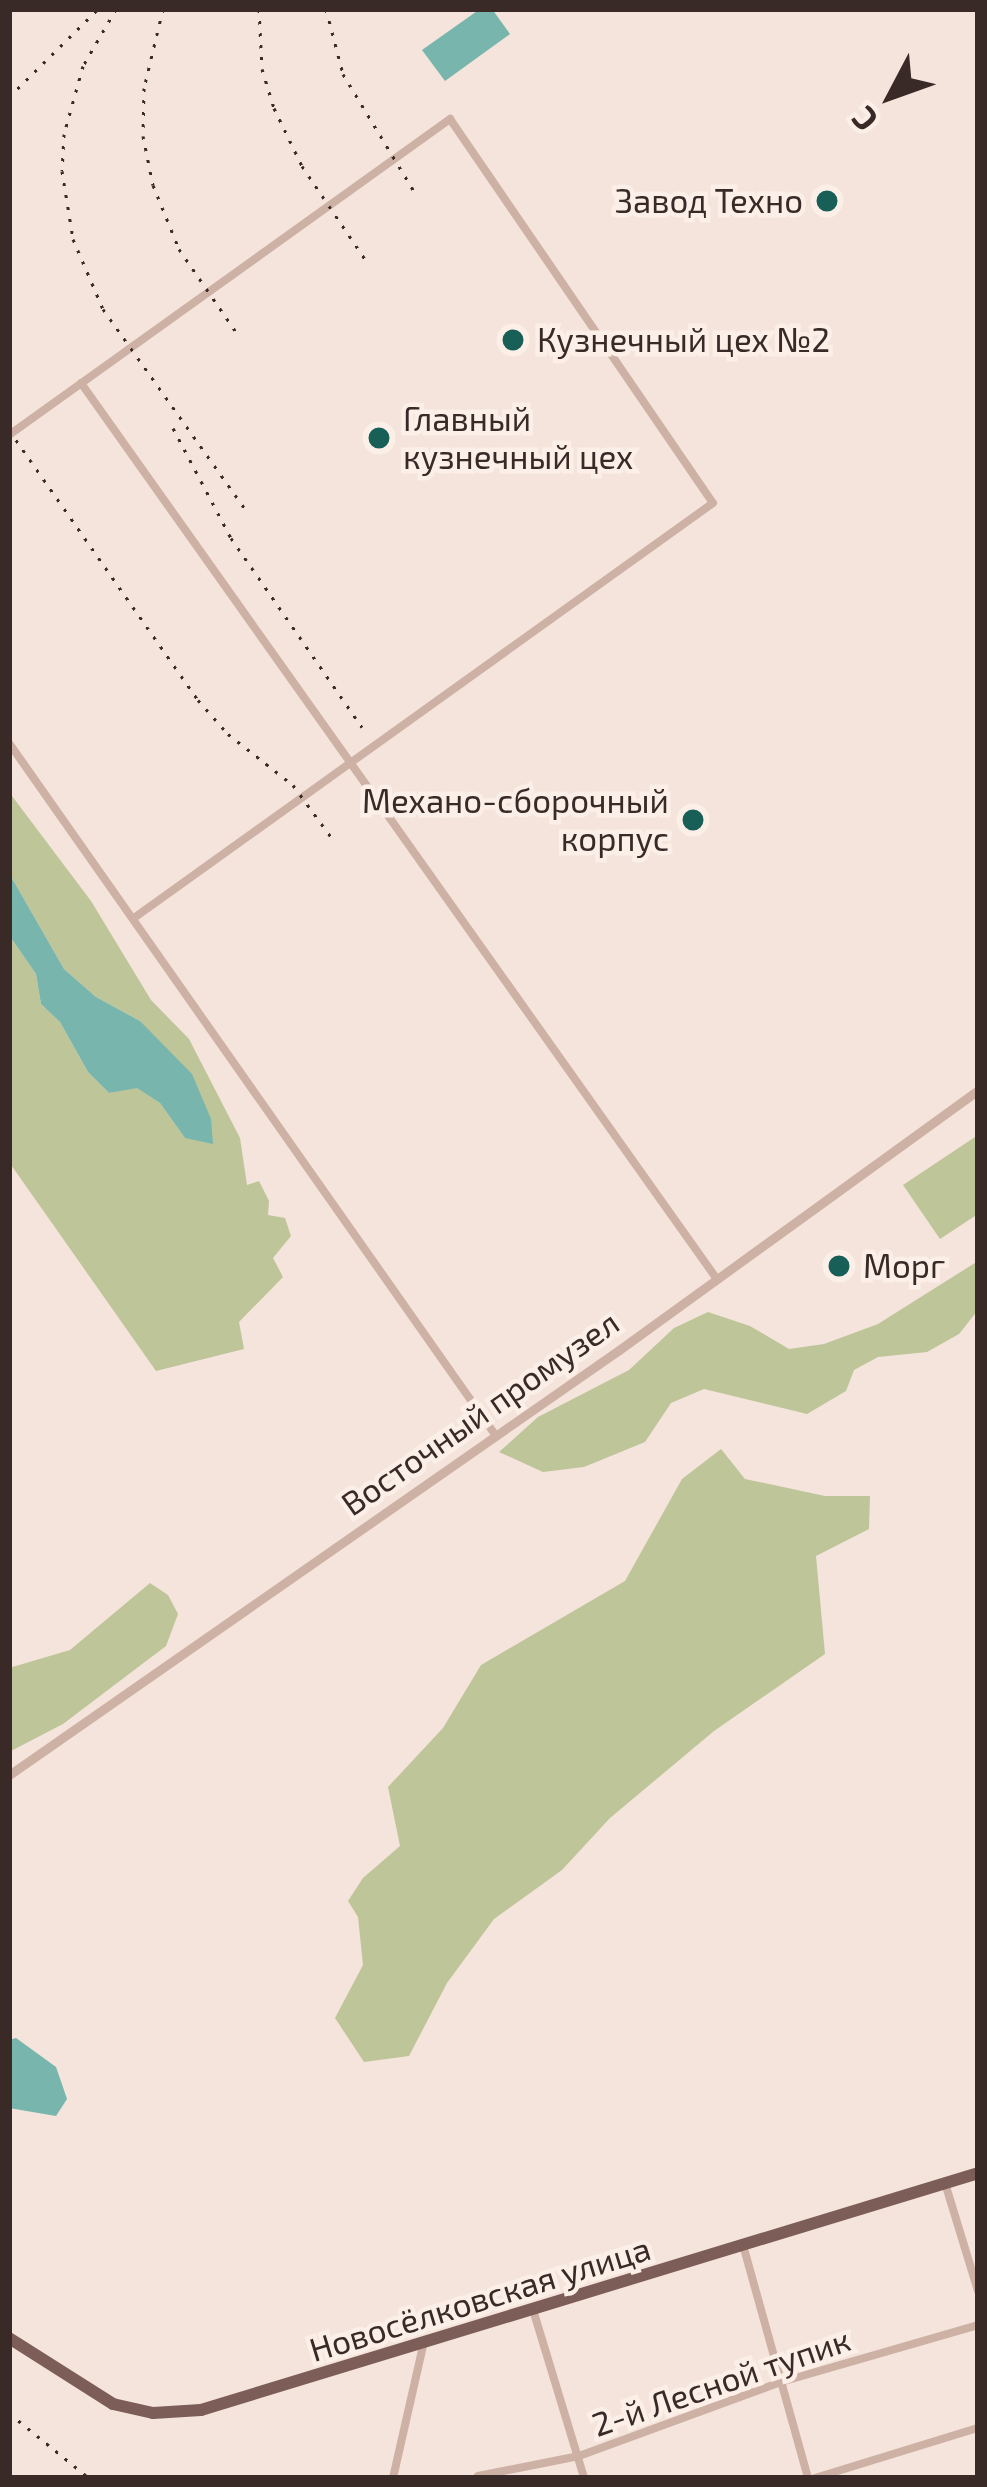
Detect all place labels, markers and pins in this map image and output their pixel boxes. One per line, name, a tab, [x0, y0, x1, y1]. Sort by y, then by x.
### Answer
place label: Завод Техно	[615, 181, 803, 221]
marker: Завод Техно	[814, 188, 840, 214]
place label: Кузнечный цех №2	[537, 320, 830, 360]
marker: Кузнечный цех №2	[500, 327, 526, 353]
place label: Главный кузнечный цех	[403, 399, 633, 477]
marker: Главный кузнечный цех	[366, 425, 392, 451]
place label: Механо-сборочный корпус	[362, 781, 669, 859]
marker: Механо-сборочный корпус	[680, 807, 706, 833]
place label: Морг	[863, 1246, 945, 1286]
marker: Морг	[826, 1253, 852, 1279]

